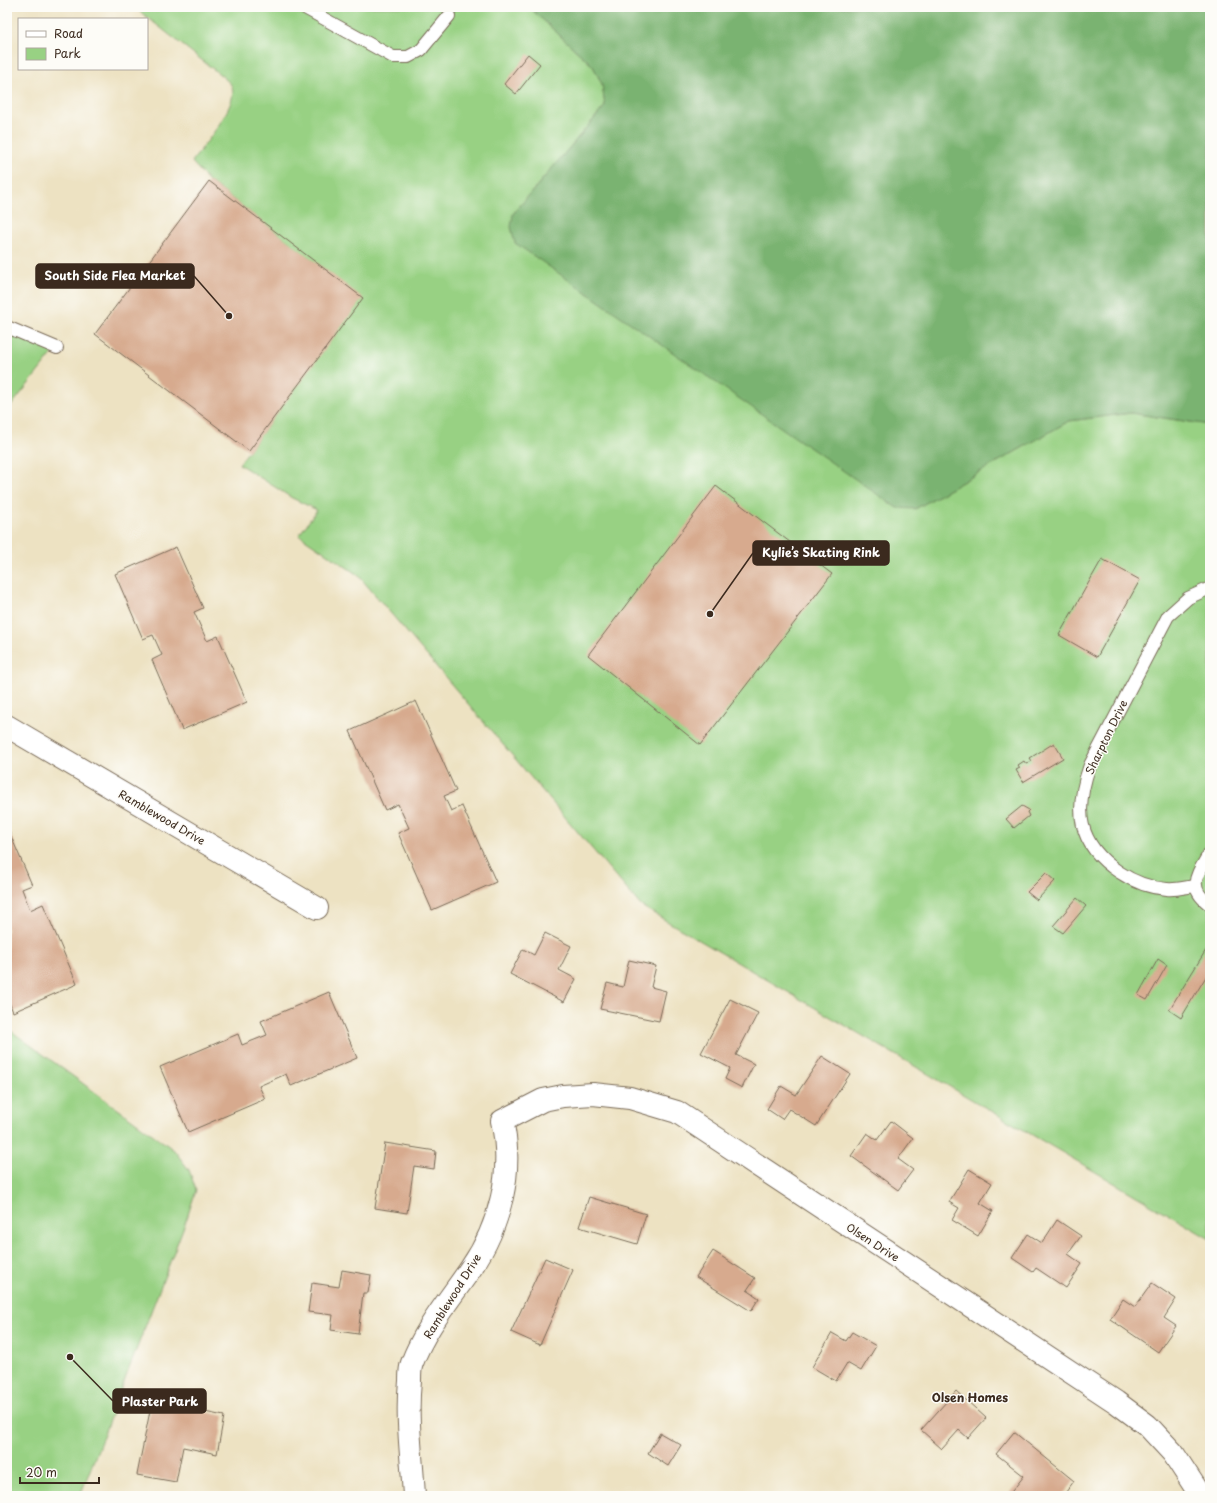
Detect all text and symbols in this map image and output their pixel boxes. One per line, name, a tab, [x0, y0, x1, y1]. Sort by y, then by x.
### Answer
legend	[18, 18, 148, 70]
text: Road	[54, 24, 83, 42]
text: Park	[54, 44, 81, 62]
callout: South Side Flea Market	[36, 264, 194, 288]
text: South Side Flea Market	[45, 266, 186, 284]
callout: Kylie’s Skating Rink	[753, 541, 889, 565]
text: Kylie’s Skating Rink	[762, 543, 880, 561]
street label: Sharpton Drive	[1081, 697, 1132, 777]
street label: Ramblewood Drive	[115, 785, 209, 849]
street label: Olsen Drive	[843, 1218, 903, 1266]
street label: Ramblewood Drive	[419, 1250, 485, 1342]
district label: Olsen Homes	[932, 1388, 1008, 1406]
callout: Plaster Park	[113, 1389, 206, 1413]
text: Plaster Park	[122, 1392, 198, 1410]
scale bar	[20, 1459, 99, 1485]
text: 20 m	[26, 1463, 57, 1481]

